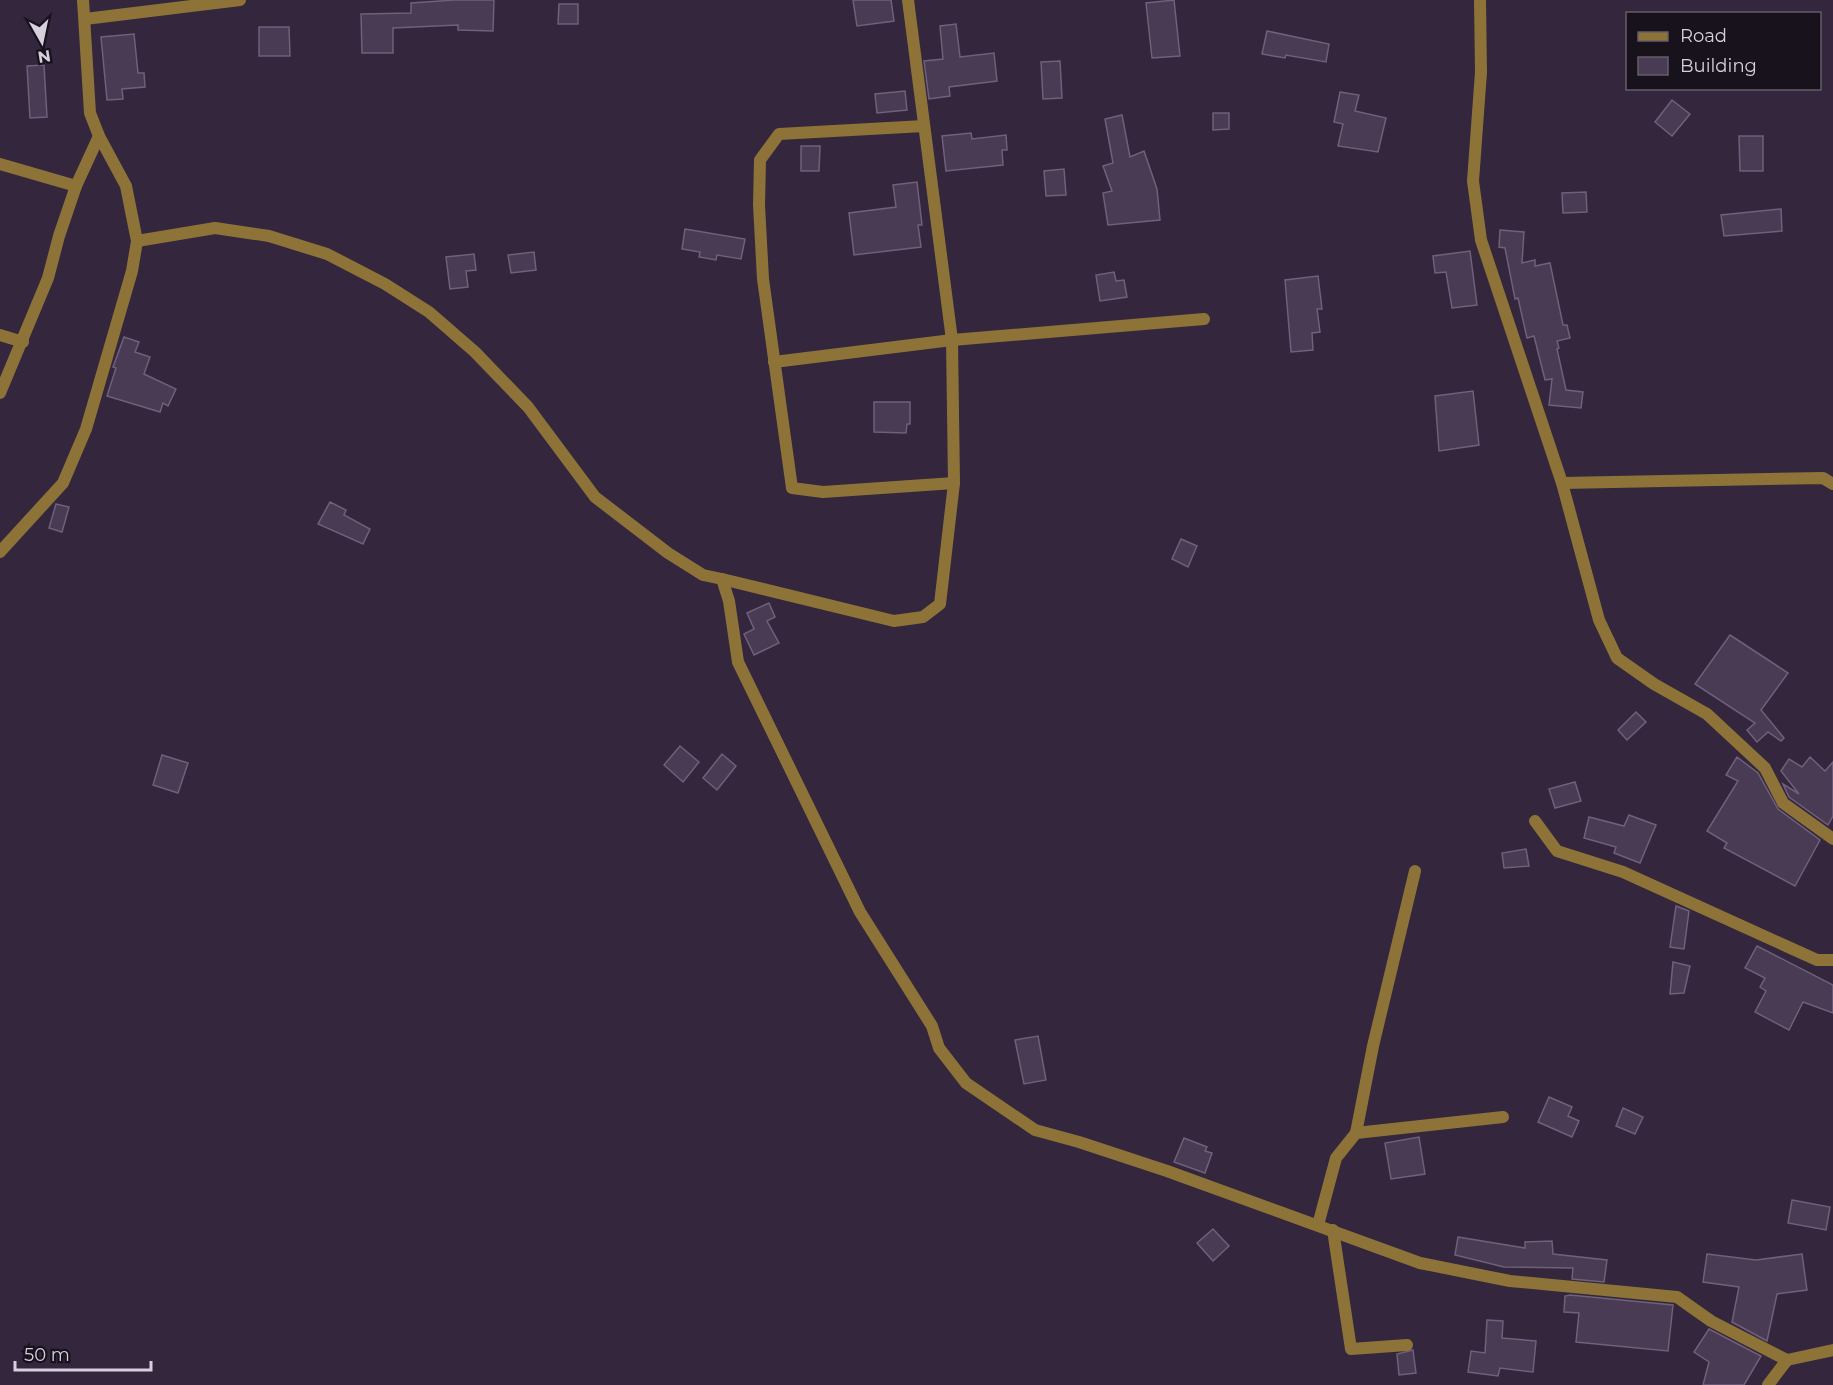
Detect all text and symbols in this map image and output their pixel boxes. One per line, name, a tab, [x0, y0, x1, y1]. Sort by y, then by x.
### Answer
north arrow	[12, 12, 72, 72]
legend	[1626, 12, 1821, 90]
text: Road	[1680, 25, 1727, 47]
text: N	[36, 46, 52, 67]
text: Building	[1680, 55, 1757, 77]
scale bar	[15, 1334, 152, 1372]
text: 50 m	[24, 1344, 70, 1366]

